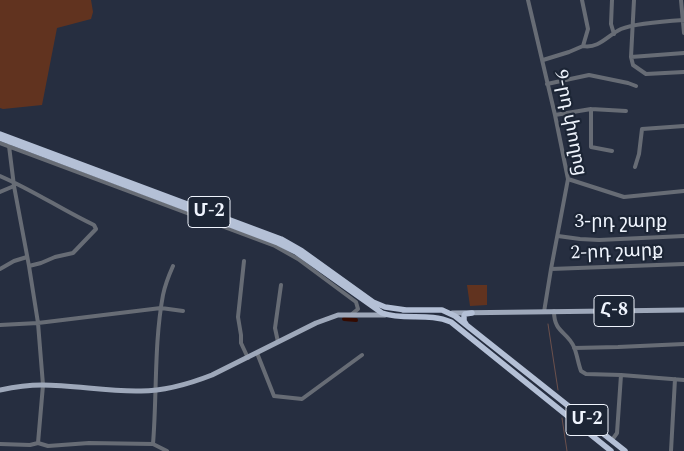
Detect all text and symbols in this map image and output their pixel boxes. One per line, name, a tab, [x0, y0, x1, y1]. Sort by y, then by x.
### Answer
street label: 9-րդ փողոց	[548, 68, 590, 178]
road number: Մ-2	[188, 196, 230, 228]
street label: 3-րդ շարք	[575, 212, 667, 234]
street label: 2-րդ շարք	[570, 240, 664, 266]
road number: Հ-8	[594, 296, 634, 326]
road number: Մ-2	[566, 404, 608, 436]

